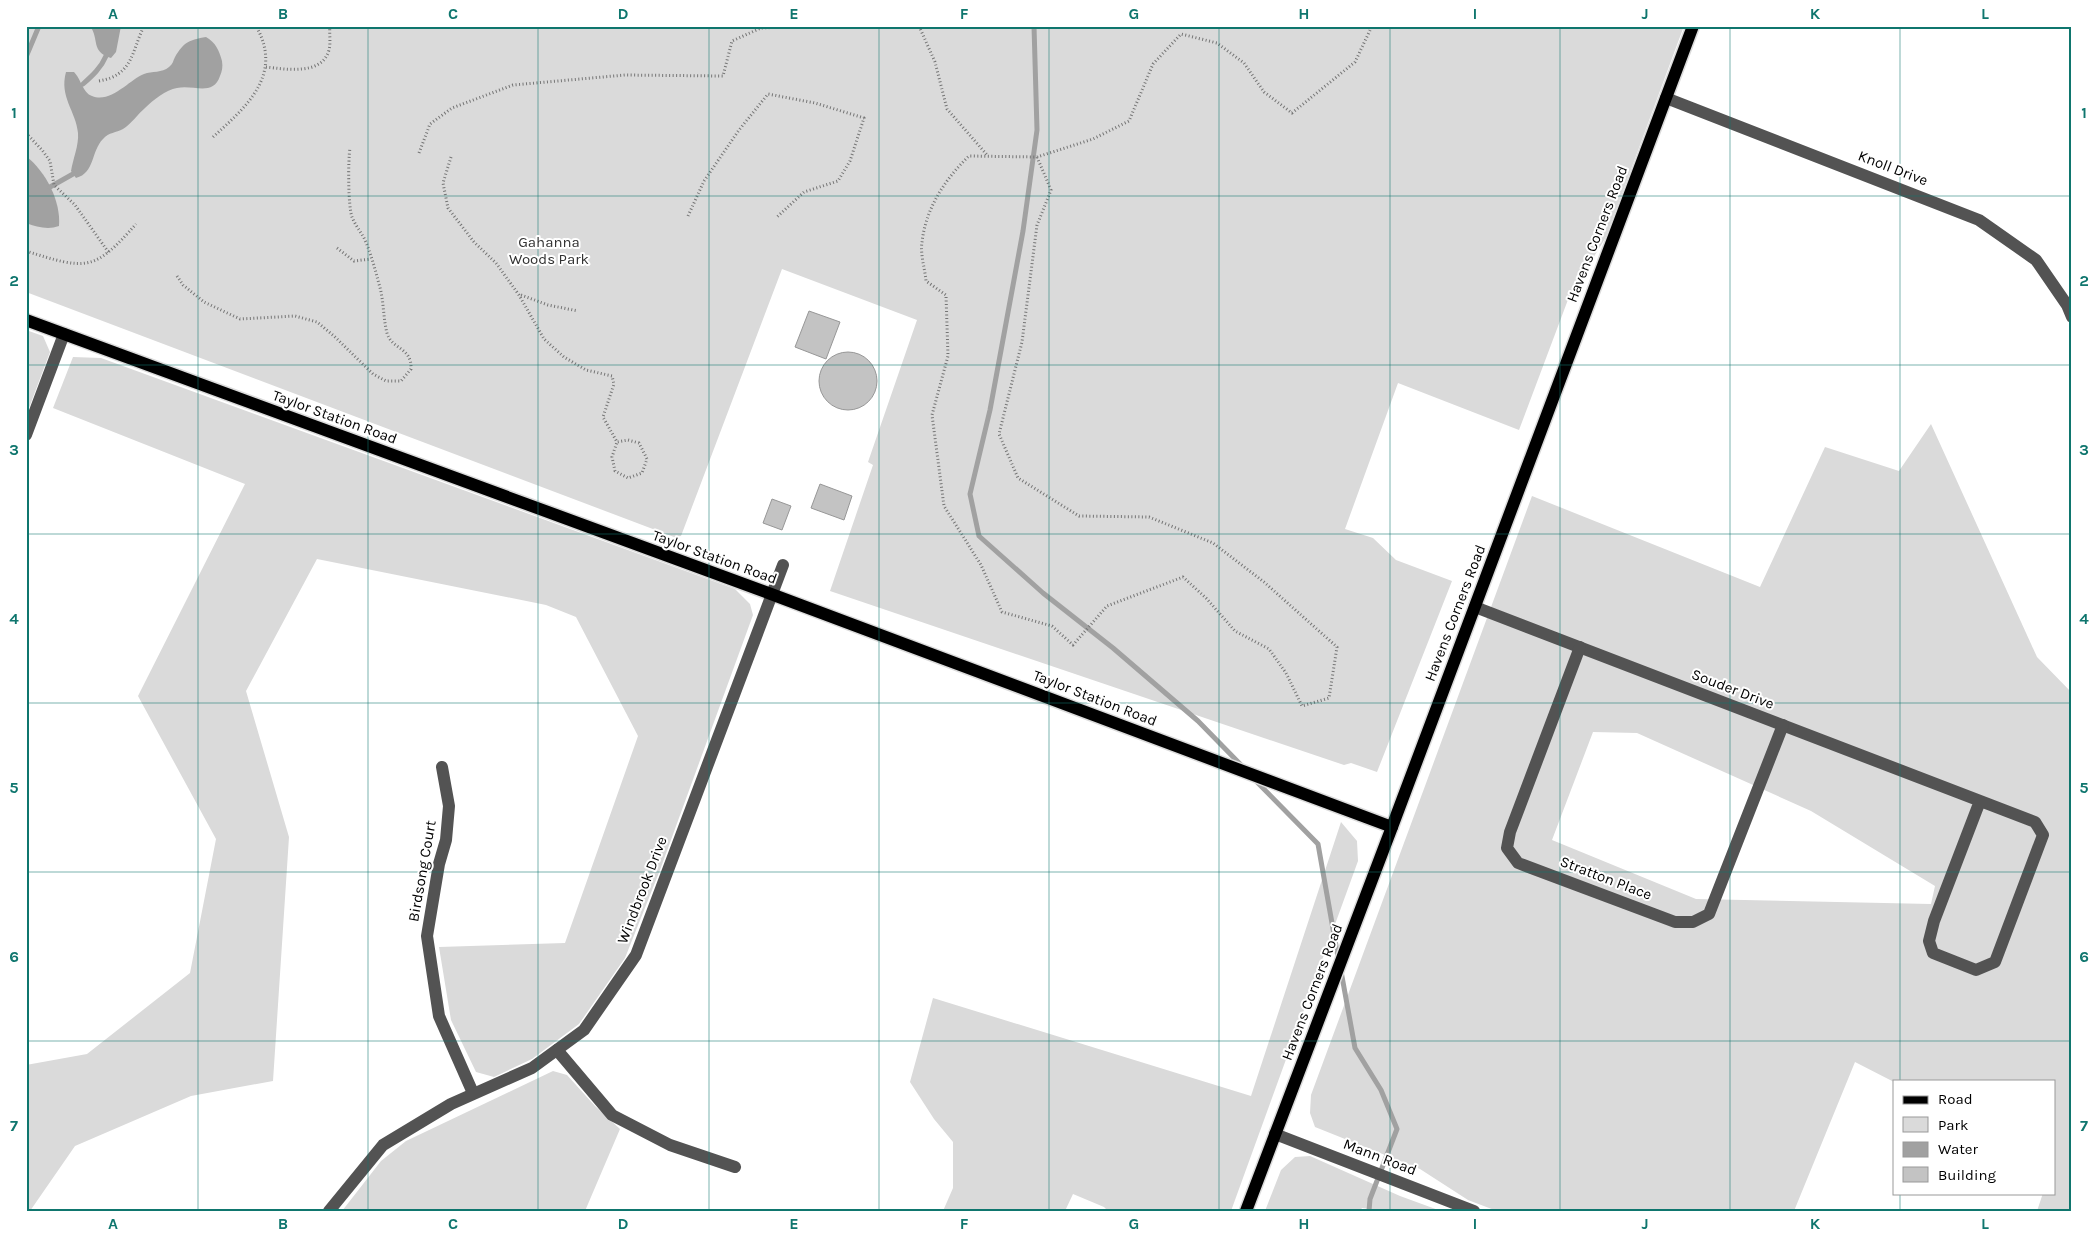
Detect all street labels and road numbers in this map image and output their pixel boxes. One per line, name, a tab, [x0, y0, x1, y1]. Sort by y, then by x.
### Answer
street label: Knoll Drive	[1856, 146, 1930, 190]
street label: Havens Corners Road	[1563, 163, 1631, 305]
street label: Taylor Station Road	[270, 386, 400, 448]
street label: Taylor Station Road	[650, 526, 780, 588]
street label: Havens Corners Road	[1421, 542, 1489, 684]
street label: Souder Drive	[1689, 665, 1777, 713]
street label: Taylor Station Road	[1031, 666, 1159, 730]
street label: Birdsong Court	[404, 818, 440, 923]
street label: Windbrook Drive	[613, 834, 671, 946]
street label: Stratton Place	[1558, 852, 1654, 904]
street label: Havens Corners Road	[1278, 921, 1346, 1063]
street label: Mann Road	[1341, 1135, 1419, 1179]

